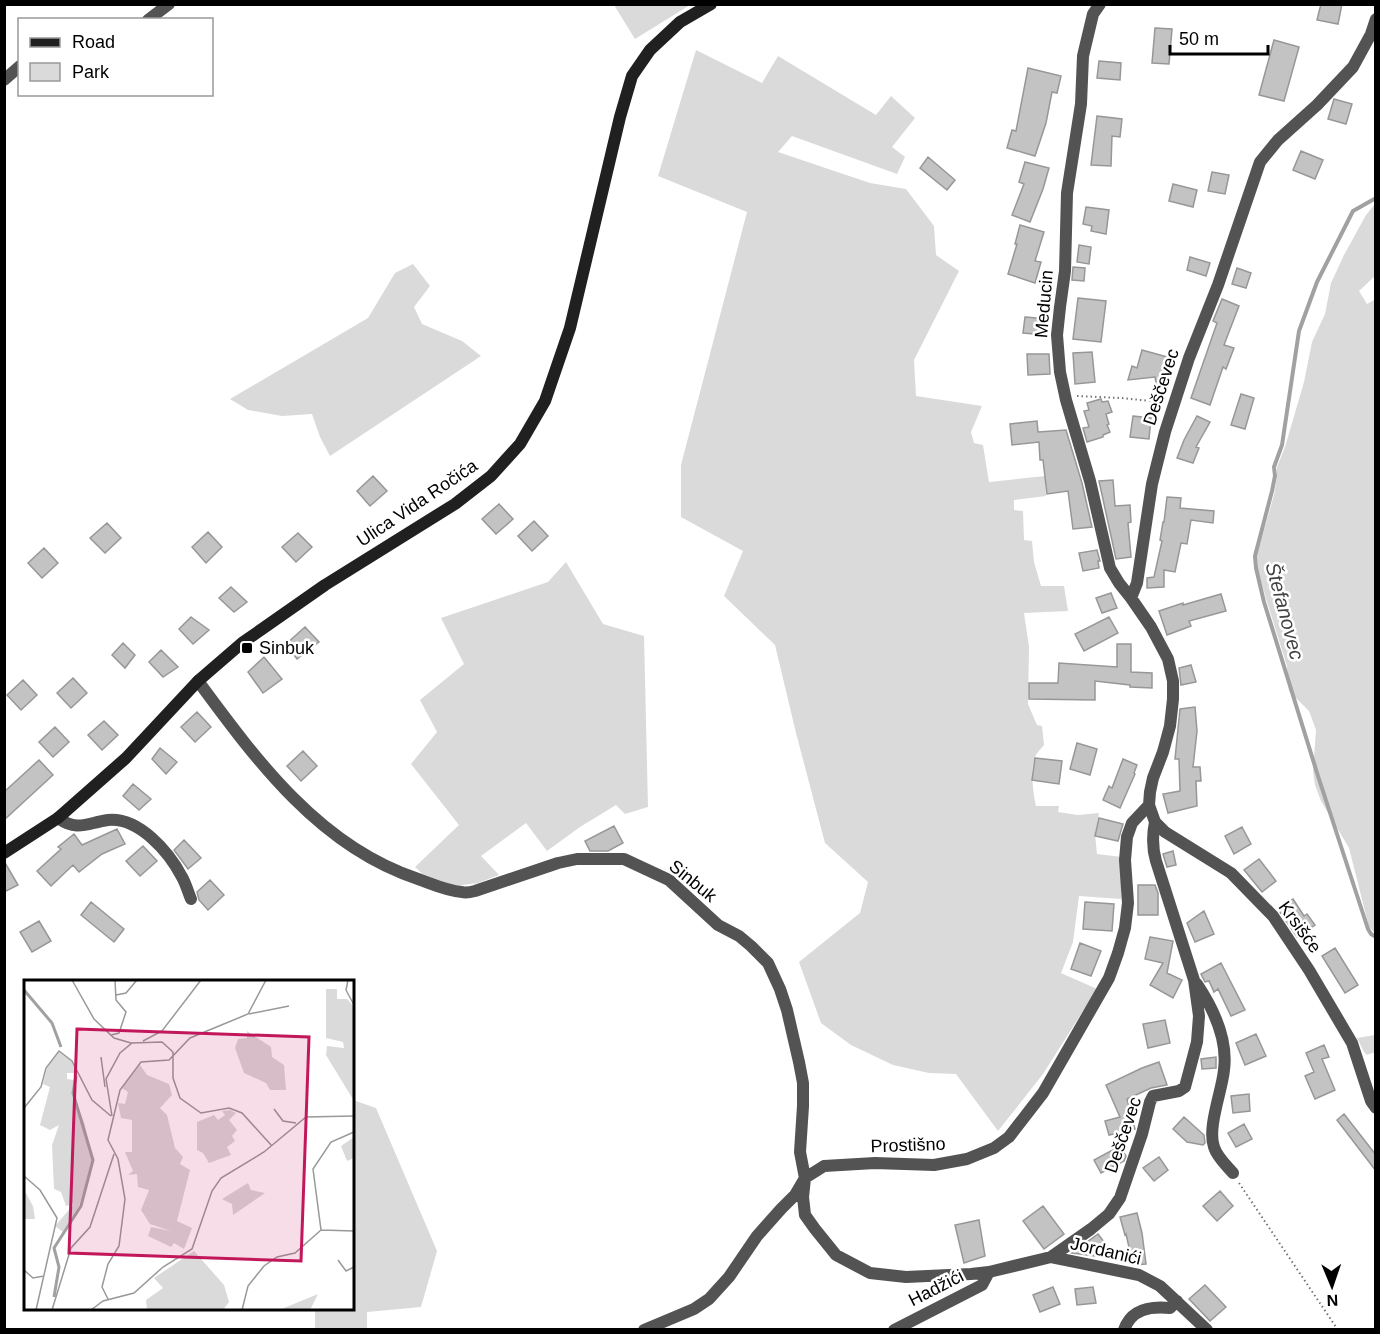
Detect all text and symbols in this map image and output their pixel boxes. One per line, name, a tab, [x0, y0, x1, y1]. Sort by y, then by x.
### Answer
legend	[18, 18, 213, 96]
scale bar	[1170, 18, 1268, 56]
text: 50 m	[1179, 29, 1219, 49]
text: Road	[72, 32, 115, 52]
text: Park	[72, 62, 110, 82]
street label: Meducin	[1031, 269, 1057, 339]
street label: Deščevec	[1139, 346, 1183, 428]
street label: Ulica Vida Ročića	[353, 455, 482, 551]
water label: Štefanovec	[1261, 560, 1309, 662]
place label: Sinbuk	[259, 638, 315, 658]
marker: Sinbuk	[240, 641, 254, 655]
street label: Sinbuk	[665, 856, 721, 907]
street label: Krsišće	[1275, 897, 1325, 957]
inset map	[24, 980, 354, 1310]
street label: Deščevec	[1101, 1094, 1145, 1176]
street label: Prostišno	[870, 1134, 946, 1156]
street label: Jordanići	[1069, 1233, 1143, 1269]
north arrow	[1302, 1256, 1362, 1316]
street label: Hadžići	[905, 1266, 967, 1310]
text: N	[1326, 1292, 1339, 1309]

